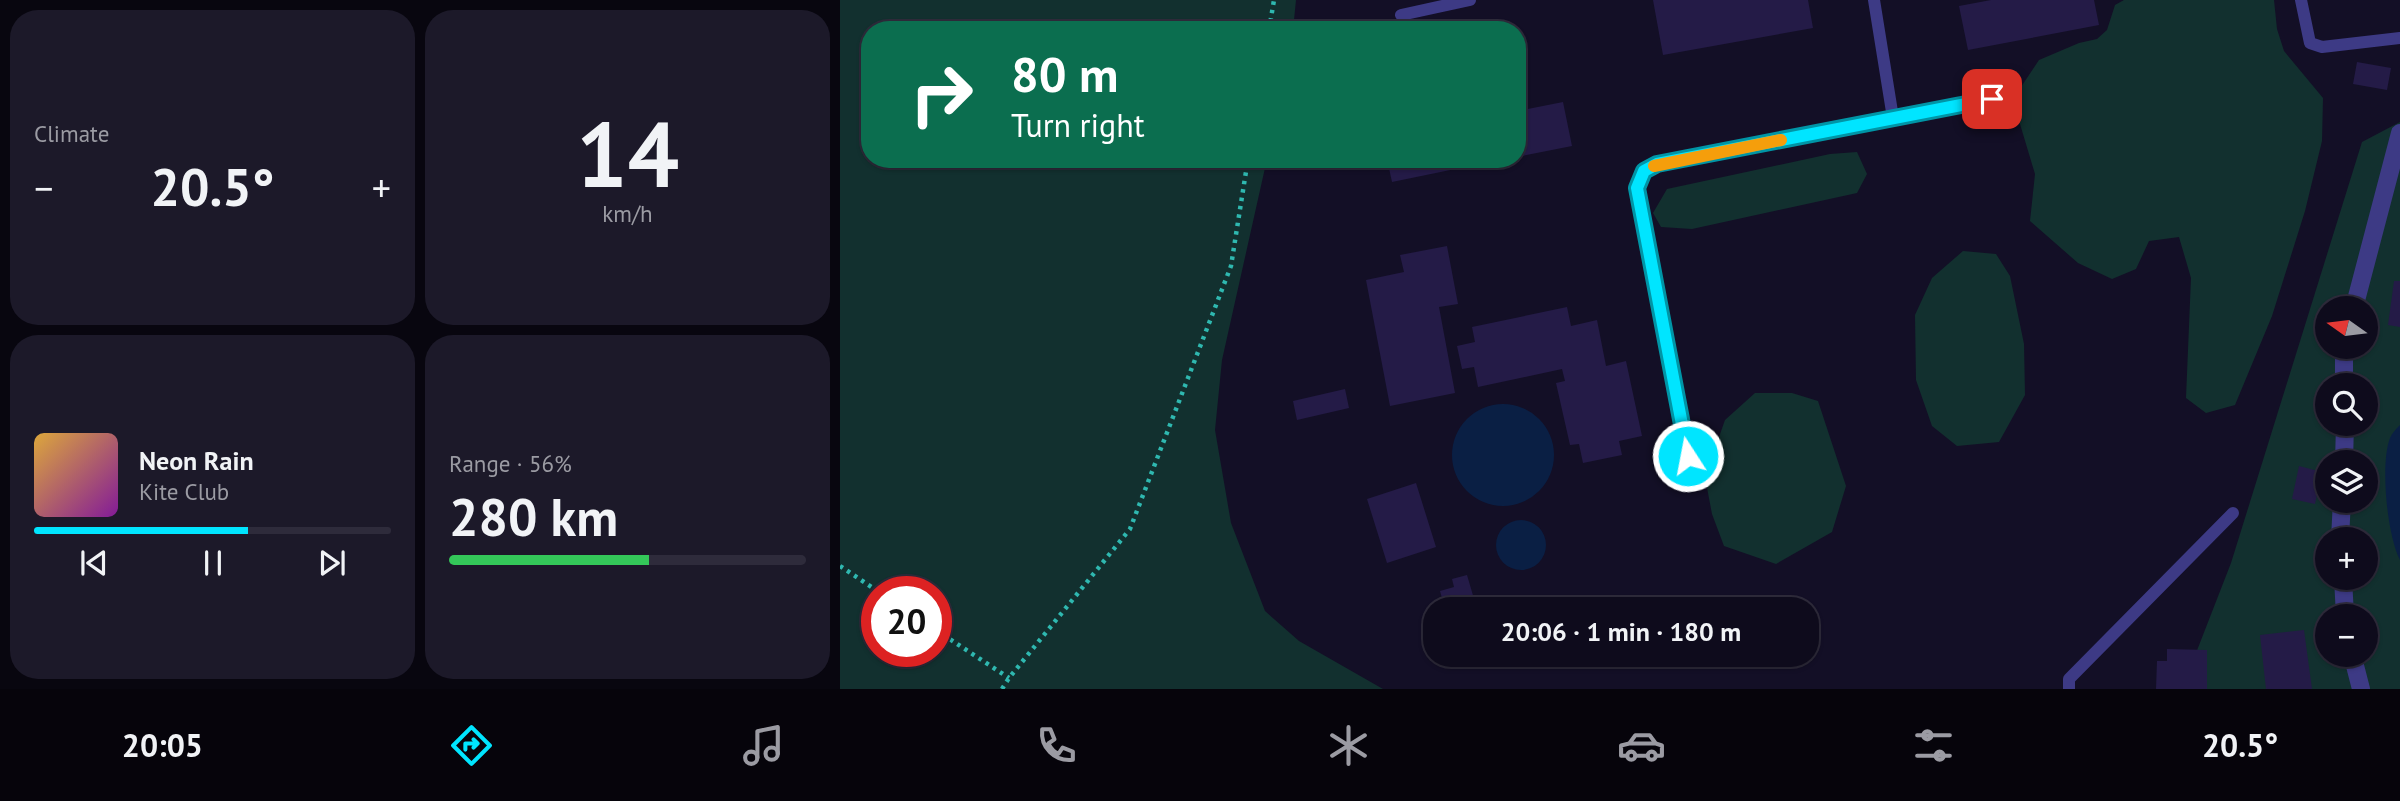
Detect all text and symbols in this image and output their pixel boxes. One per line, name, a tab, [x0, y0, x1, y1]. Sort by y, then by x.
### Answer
text: 80 m	[1011, 42, 1118, 106]
icon: right	[896, 49, 987, 140]
pin	[1962, 69, 2022, 129]
icon: arrive	[1973, 80, 2011, 118]
text: 14	[576, 94, 679, 212]
text: Turn right	[1011, 104, 1145, 146]
text: Climate	[34, 119, 109, 148]
text: 20.5°	[151, 153, 274, 220]
text: −	[34, 163, 53, 212]
text: +	[372, 163, 391, 212]
text: km/h	[602, 199, 653, 228]
north arrow	[2315, 296, 2378, 359]
map controls	[2315, 296, 2378, 667]
button: search	[2315, 373, 2378, 436]
position arrow	[1651, 419, 1725, 493]
text: Neon Rain	[139, 444, 254, 477]
text: Range · 56%	[449, 449, 572, 478]
button: layers	[2315, 450, 2378, 513]
text: Kite Club	[139, 477, 229, 506]
text: 280 km	[449, 483, 618, 550]
button: +	[2315, 527, 2378, 590]
icon: previous	[75, 544, 113, 582]
icon: pause	[194, 544, 232, 582]
icon: next	[313, 544, 351, 582]
speed limit sign: 20	[861, 576, 952, 667]
button: −	[2315, 604, 2378, 667]
text: 20:06 · 1 min · 180 m	[1501, 615, 1741, 648]
icon: directions	[447, 721, 496, 770]
icon: music	[739, 721, 788, 770]
icon: phone	[1032, 721, 1081, 770]
icon: climate	[1324, 721, 1373, 770]
icon: car	[1617, 721, 1666, 770]
icon: filters	[1909, 721, 1958, 770]
text: 20:05	[122, 724, 203, 766]
text: 20.5°	[2202, 724, 2278, 766]

